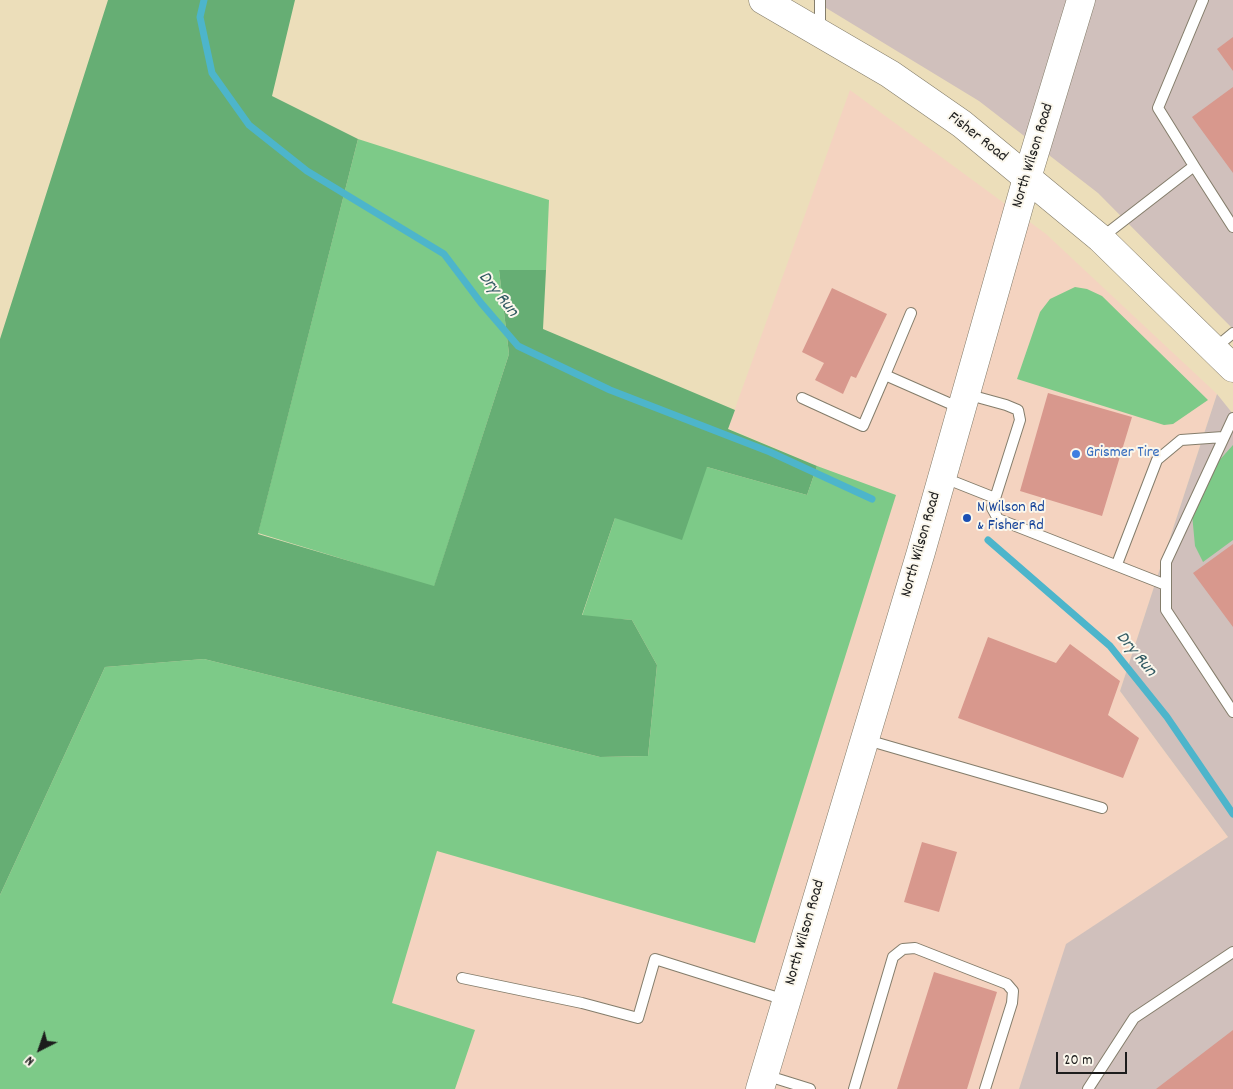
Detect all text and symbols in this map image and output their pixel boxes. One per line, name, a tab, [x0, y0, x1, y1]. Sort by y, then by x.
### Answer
street label: North Wilson Road	[1009, 101, 1059, 211]
street label: Fisher Road	[943, 109, 1011, 167]
water label: Dry Run	[472, 268, 522, 322]
place label: Grismer Tire	[1086, 444, 1160, 464]
marker: Grismer Tire	[1070, 448, 1082, 460]
street label: North Wilson Road	[898, 490, 946, 600]
place label: N Wilson Rd & Fisher Rd	[977, 499, 1045, 537]
marker: N Wilson Rd & Fisher Rd	[961, 512, 973, 524]
water label: Dry Run	[1110, 628, 1160, 682]
street label: North Wilson Road	[782, 878, 830, 988]
north arrow	[15, 1024, 65, 1074]
scale bar	[1058, 1042, 1129, 1074]
text: 20 m	[1064, 1050, 1092, 1072]
text: N	[21, 1051, 39, 1070]

